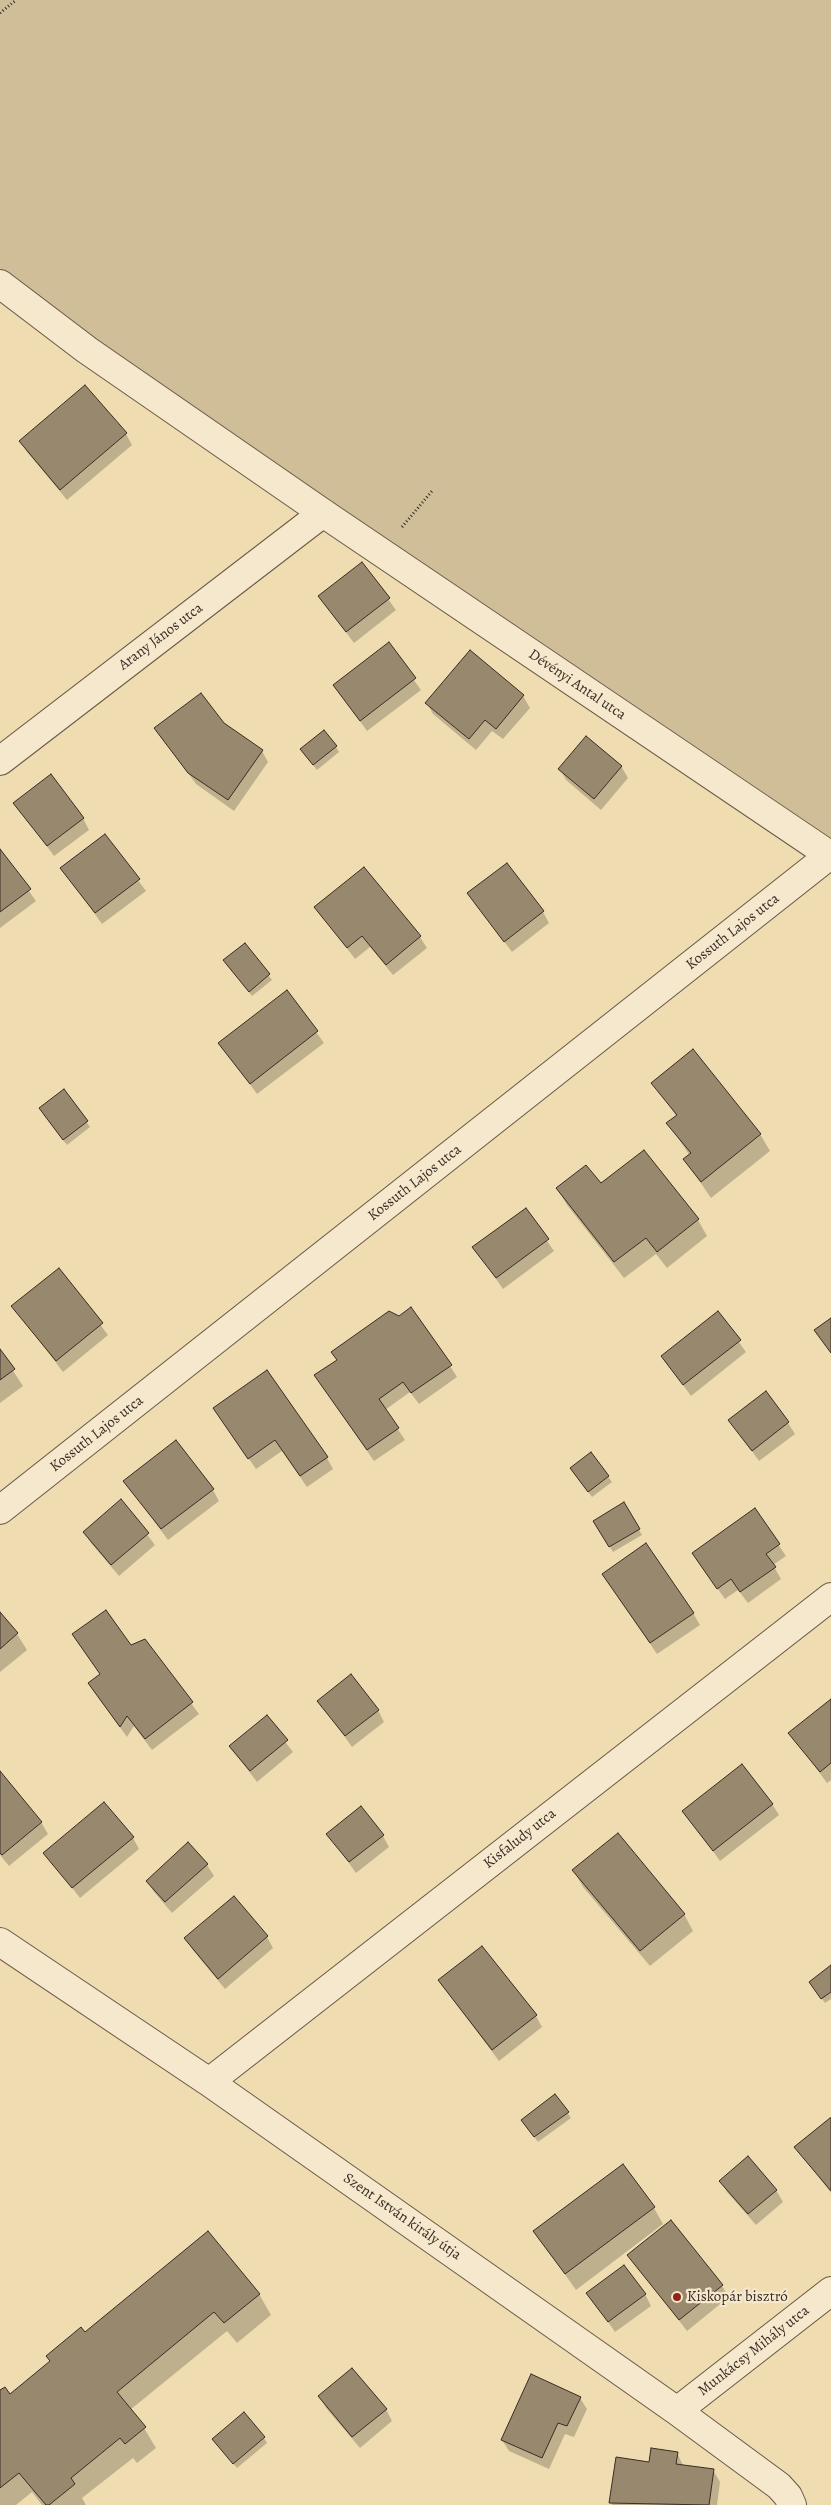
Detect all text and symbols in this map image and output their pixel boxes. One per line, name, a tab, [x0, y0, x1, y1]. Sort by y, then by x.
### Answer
street label: Arany János utca	[115, 599, 207, 675]
street label: Dévényi Antal utca	[525, 646, 629, 724]
street label: Kossuth Lajos utca	[683, 890, 783, 974]
street label: Kossuth Lajos utca	[365, 1141, 465, 1225]
street label: Kossuth Lajos utca	[47, 1392, 147, 1476]
street label: Kisfaludy utca	[480, 1805, 560, 1873]
street label: Szent István király útja	[340, 2170, 464, 2264]
place label: Kiskopár bisztró	[687, 2288, 788, 2306]
marker: Kiskopár bisztró	[671, 2291, 683, 2303]
street label: Munkácsy Mihály utca	[695, 2302, 813, 2400]

